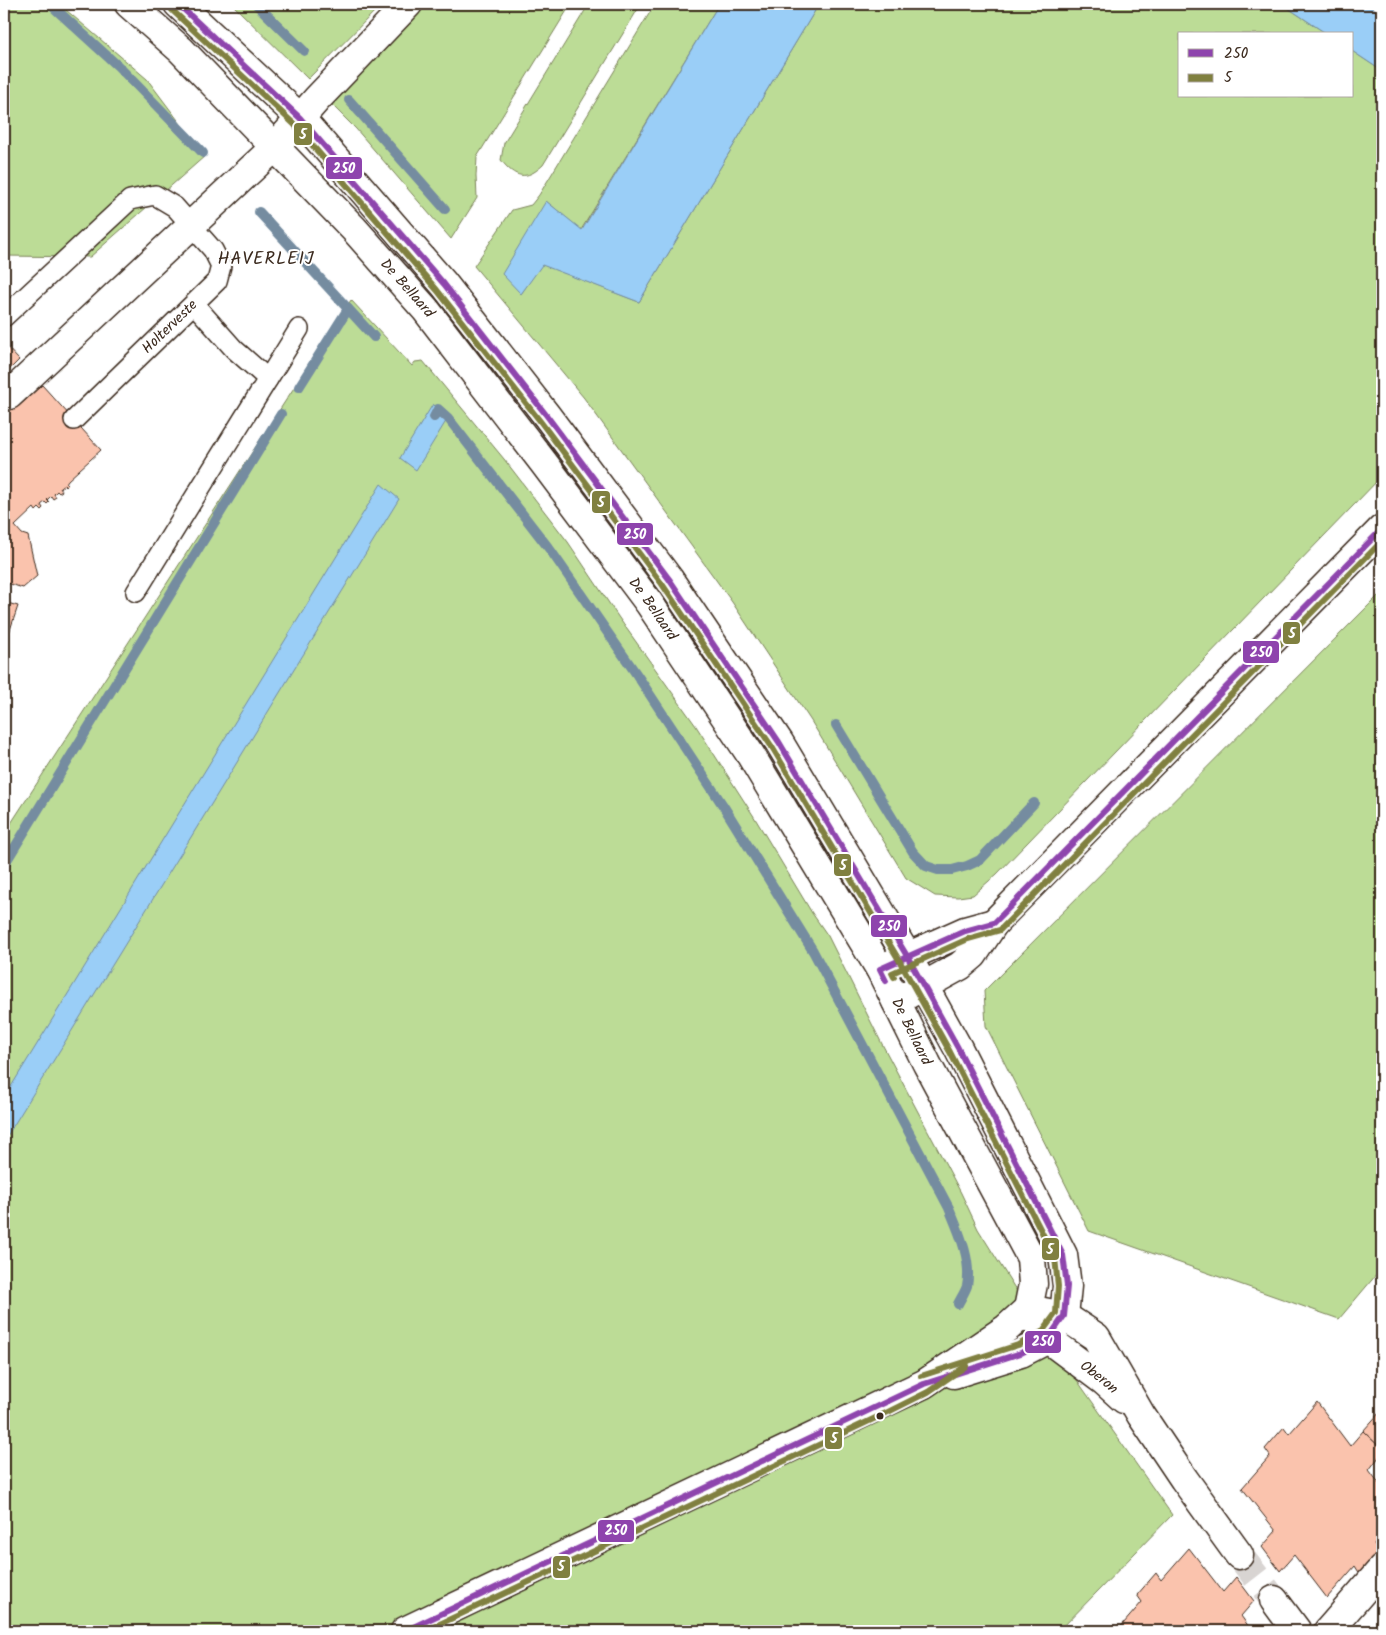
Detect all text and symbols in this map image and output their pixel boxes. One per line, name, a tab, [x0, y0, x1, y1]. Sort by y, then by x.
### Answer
legend	[1178, 32, 1354, 98]
text: 250	[1224, 42, 1249, 66]
text: 5	[1224, 66, 1233, 90]
line badge: 5	[293, 122, 313, 146]
text: 5	[298, 124, 308, 146]
line badge: 250	[325, 156, 363, 180]
text: 250	[333, 158, 356, 180]
district label: HAVERLEIJ	[218, 245, 314, 274]
street label: De Bellaard	[374, 253, 440, 324]
street label: Holterveste	[136, 294, 204, 360]
line badge: 5	[591, 490, 611, 514]
text: 5	[596, 492, 606, 514]
line badge: 250	[616, 522, 654, 546]
text: 250	[624, 524, 647, 546]
street label: De Bellaard	[622, 572, 683, 646]
line badge: 5	[1282, 621, 1301, 645]
text: 5	[1287, 623, 1297, 645]
line badge: 250	[1242, 640, 1280, 664]
text: 250	[1250, 642, 1273, 664]
line badge: 5	[833, 853, 852, 877]
text: 5	[838, 855, 848, 877]
line badge: 250	[870, 914, 908, 938]
text: 250	[878, 916, 901, 938]
street label: De Bellaard	[884, 994, 938, 1070]
line badge: 5	[1041, 1237, 1060, 1261]
text: 5	[1045, 1239, 1055, 1261]
line badge: 250	[1024, 1330, 1062, 1354]
text: 250	[1032, 1331, 1055, 1353]
street label: Oberon	[1074, 1355, 1124, 1400]
unlabelled marker	[875, 1411, 885, 1421]
line badge: 5	[824, 1426, 843, 1450]
text: 5	[829, 1428, 839, 1450]
line badge: 250	[597, 1519, 635, 1543]
text: 250	[605, 1520, 628, 1542]
line badge: 5	[552, 1555, 571, 1579]
text: 5	[556, 1556, 566, 1578]

